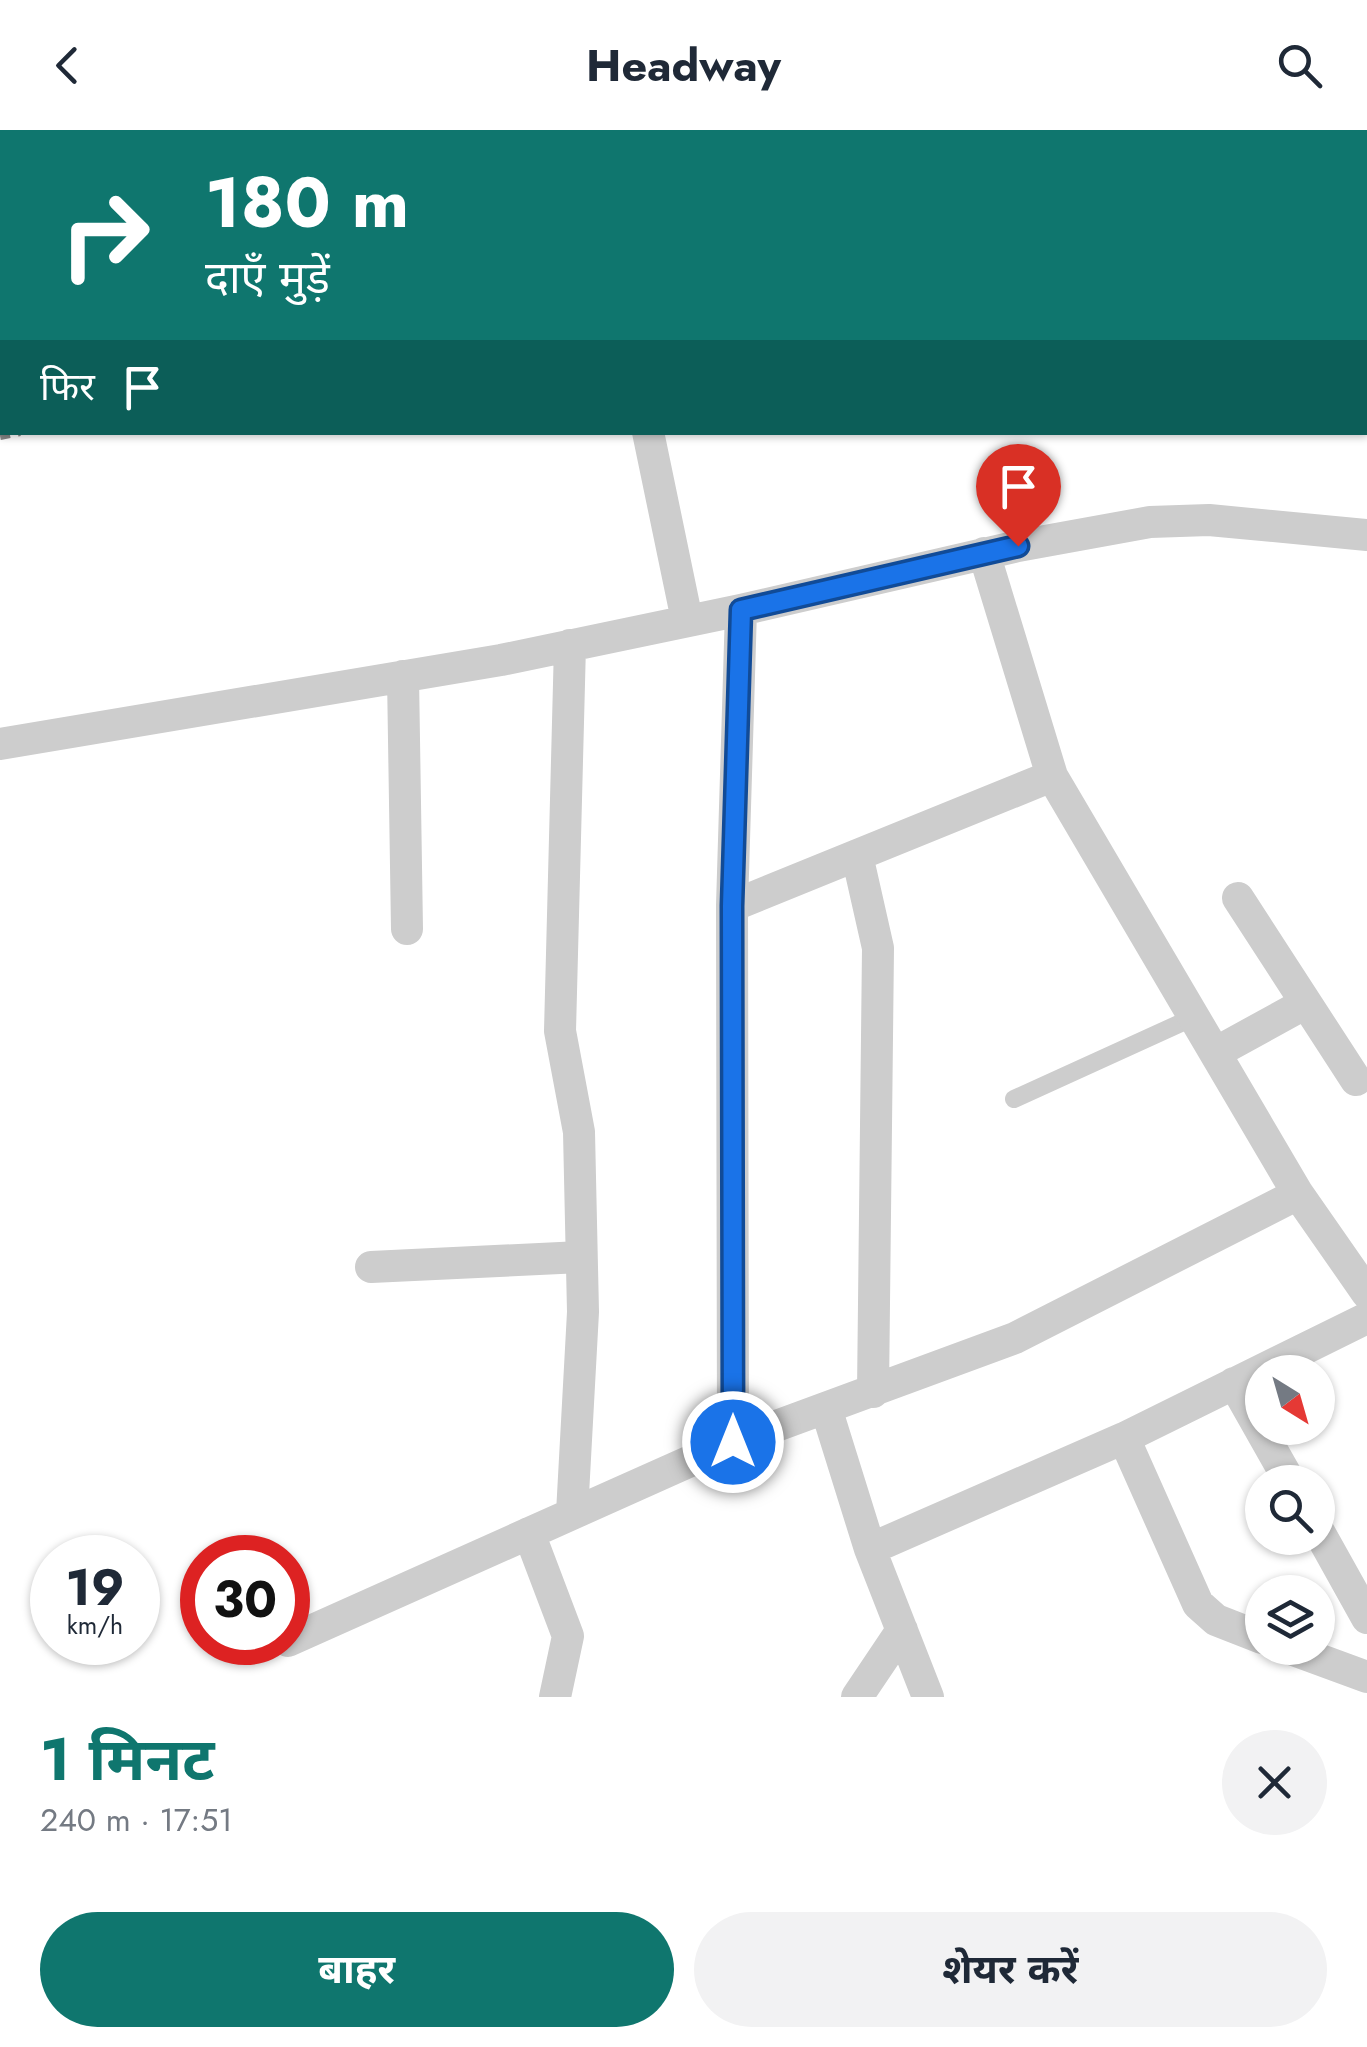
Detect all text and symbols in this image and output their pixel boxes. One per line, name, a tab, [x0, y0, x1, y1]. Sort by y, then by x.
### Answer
text: Headway	[586, 33, 781, 98]
icon: back	[40, 38, 95, 93]
icon: search	[1272, 38, 1327, 93]
text: 180 m	[205, 152, 409, 253]
icon: right	[40, 170, 170, 300]
text: दाएँ मुड़ें	[205, 245, 330, 310]
text: फिर	[40, 359, 95, 414]
icon: arrive	[115, 360, 170, 415]
pin	[976, 444, 1061, 547]
icon: arrive	[991, 459, 1046, 514]
north arrow	[1245, 1355, 1335, 1445]
map controls	[1245, 1355, 1335, 1665]
position arrow	[681, 1390, 785, 1494]
button: search	[1245, 1465, 1335, 1555]
speed limit sign: 30	[180, 1535, 310, 1665]
text: 19	[66, 1551, 124, 1624]
button: layers	[1245, 1575, 1335, 1665]
text: km/h	[67, 1607, 123, 1643]
text: 1 मिनट	[40, 1716, 214, 1803]
button: close	[1222, 1730, 1327, 1835]
text: 240 m · 17:51	[40, 1797, 233, 1843]
button: बाहर	[40, 1912, 674, 2027]
button: शेयर करें	[694, 1912, 1327, 2027]

